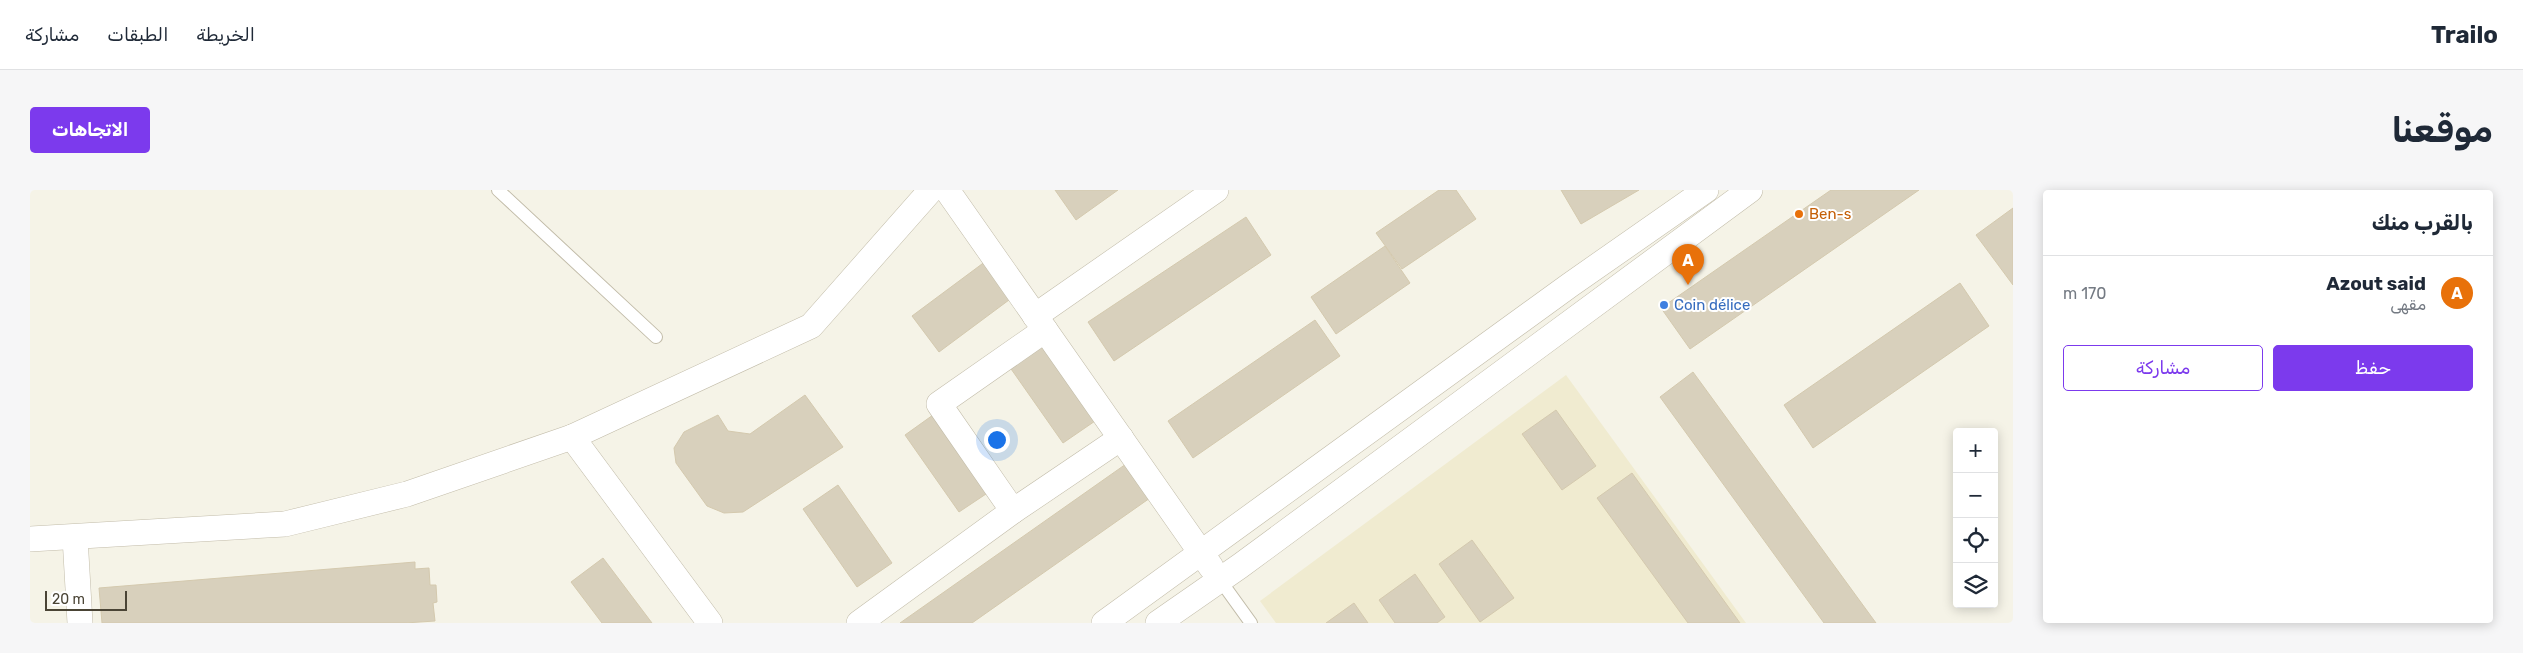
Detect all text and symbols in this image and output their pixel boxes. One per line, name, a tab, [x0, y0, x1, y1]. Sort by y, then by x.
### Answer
text: Trailo	[2431, 21, 2498, 49]
text: مشاركة	[25, 24, 79, 46]
text: الطبقات	[107, 24, 168, 46]
text: الخريطة	[196, 24, 255, 46]
button: الاتجاهات	[30, 107, 150, 153]
text: موقعنا	[2391, 109, 2493, 151]
place label: Ben-s	[1809, 205, 1852, 223]
marker: Ben-s	[1793, 208, 1805, 220]
text: بالقرب منك	[2372, 210, 2473, 235]
pin: A	[1672, 244, 1704, 285]
text: Azout said	[2326, 272, 2426, 295]
text: 170 m	[2063, 284, 2106, 303]
text: A	[2451, 284, 2463, 303]
text: مقهى	[2390, 295, 2426, 314]
place label: Coin délice	[1674, 296, 1750, 314]
marker: Coin délice	[1658, 299, 1670, 311]
button: مشاركة	[2063, 345, 2263, 391]
button: حفظ	[2273, 345, 2473, 391]
your location	[984, 427, 1010, 453]
map controls	[1953, 428, 1998, 608]
button: +	[1953, 428, 1998, 473]
button: −	[1953, 473, 1998, 518]
button: locate	[1953, 518, 1998, 563]
button: layers	[1953, 563, 1998, 608]
scale bar	[45, 588, 128, 611]
text: 20 m	[52, 591, 85, 608]

